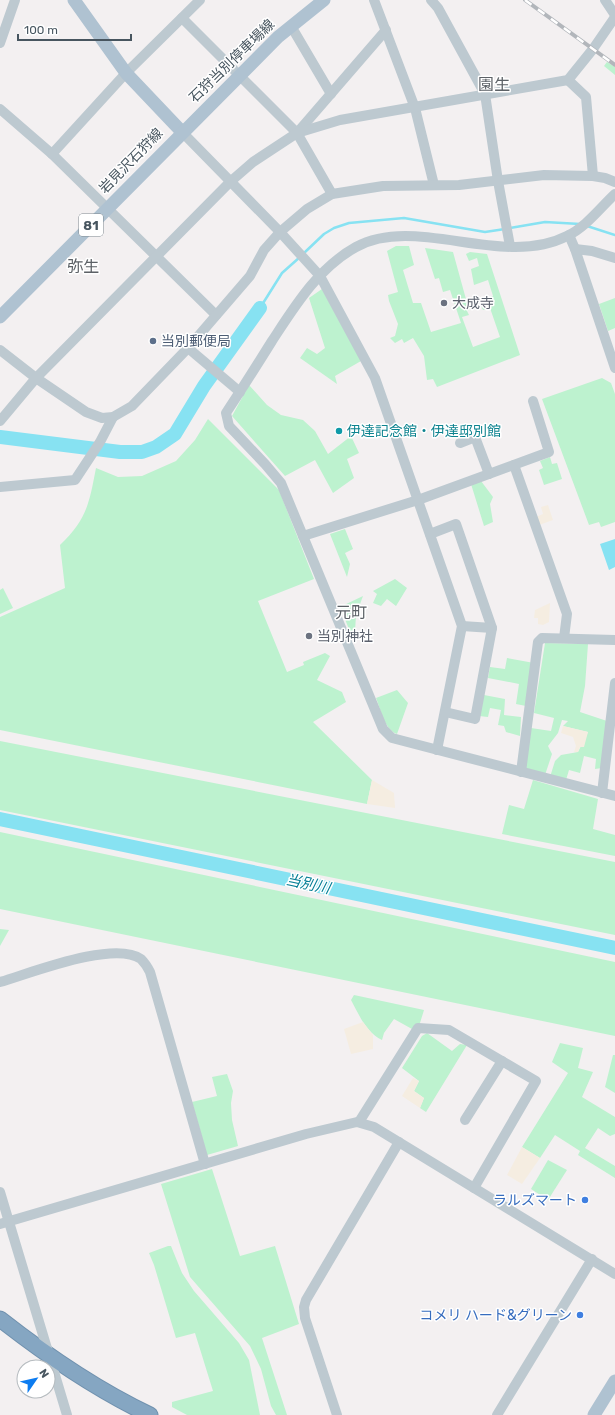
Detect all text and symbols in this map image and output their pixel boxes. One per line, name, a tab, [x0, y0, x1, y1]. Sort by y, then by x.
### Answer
scale bar	[18, 16, 131, 42]
street label: 石狩当別停車場線	[186, 16, 278, 106]
text: 100 m	[24, 23, 58, 37]
district label: 園生	[478, 75, 510, 94]
street label: 岩見沢石狩線	[96, 125, 166, 197]
road number: 81	[79, 214, 103, 236]
district label: 弥生	[67, 257, 99, 276]
place label: 大成寺	[452, 295, 494, 312]
marker: 大成寺	[439, 298, 449, 308]
place label: 当別郵便局	[161, 333, 231, 350]
marker: 当別郵便局	[148, 336, 158, 346]
place label: 伊達記念館・伊達邸別館	[347, 423, 501, 440]
marker: 伊達記念館・伊達邸別館	[334, 426, 344, 436]
district label: 元町	[335, 603, 367, 622]
place label: 当別神社	[317, 628, 373, 645]
marker: 当別神社	[304, 631, 314, 641]
water label: 当別川	[284, 871, 334, 898]
place label: ラルズマート	[493, 1192, 577, 1209]
marker: ラルズマート	[580, 1195, 590, 1205]
place label: コメリ ハード&グリーン	[420, 1307, 572, 1324]
marker: コメリ ハード&グリーン	[575, 1310, 585, 1320]
north arrow	[16, 1359, 56, 1399]
text: N	[36, 1367, 52, 1381]

